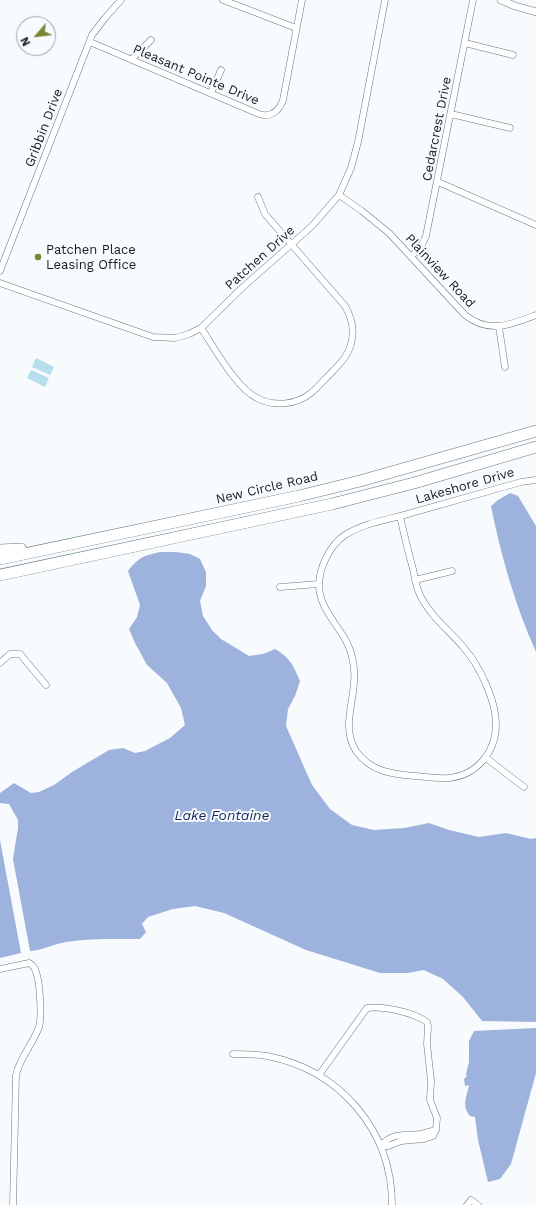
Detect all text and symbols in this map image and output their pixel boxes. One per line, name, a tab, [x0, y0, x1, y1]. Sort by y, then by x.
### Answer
north arrow	[16, 16, 56, 56]
text: N	[18, 35, 33, 48]
street label: Pleasant Pointe Drive	[131, 41, 261, 109]
street label: Cedarcrest Drive	[419, 76, 455, 182]
street label: Gribbin Drive	[22, 87, 66, 169]
street label: Patchen Drive	[222, 223, 298, 293]
street label: Plainview Road	[402, 231, 478, 311]
place label: Patchen Place Leasing Office	[46, 242, 136, 273]
marker: Patchen Place Leasing Office	[33, 252, 43, 262]
street label: Lakeshore Drive	[414, 464, 516, 508]
street label: New Circle Road	[214, 469, 320, 507]
water label: Lake Fontaine	[175, 808, 269, 824]

